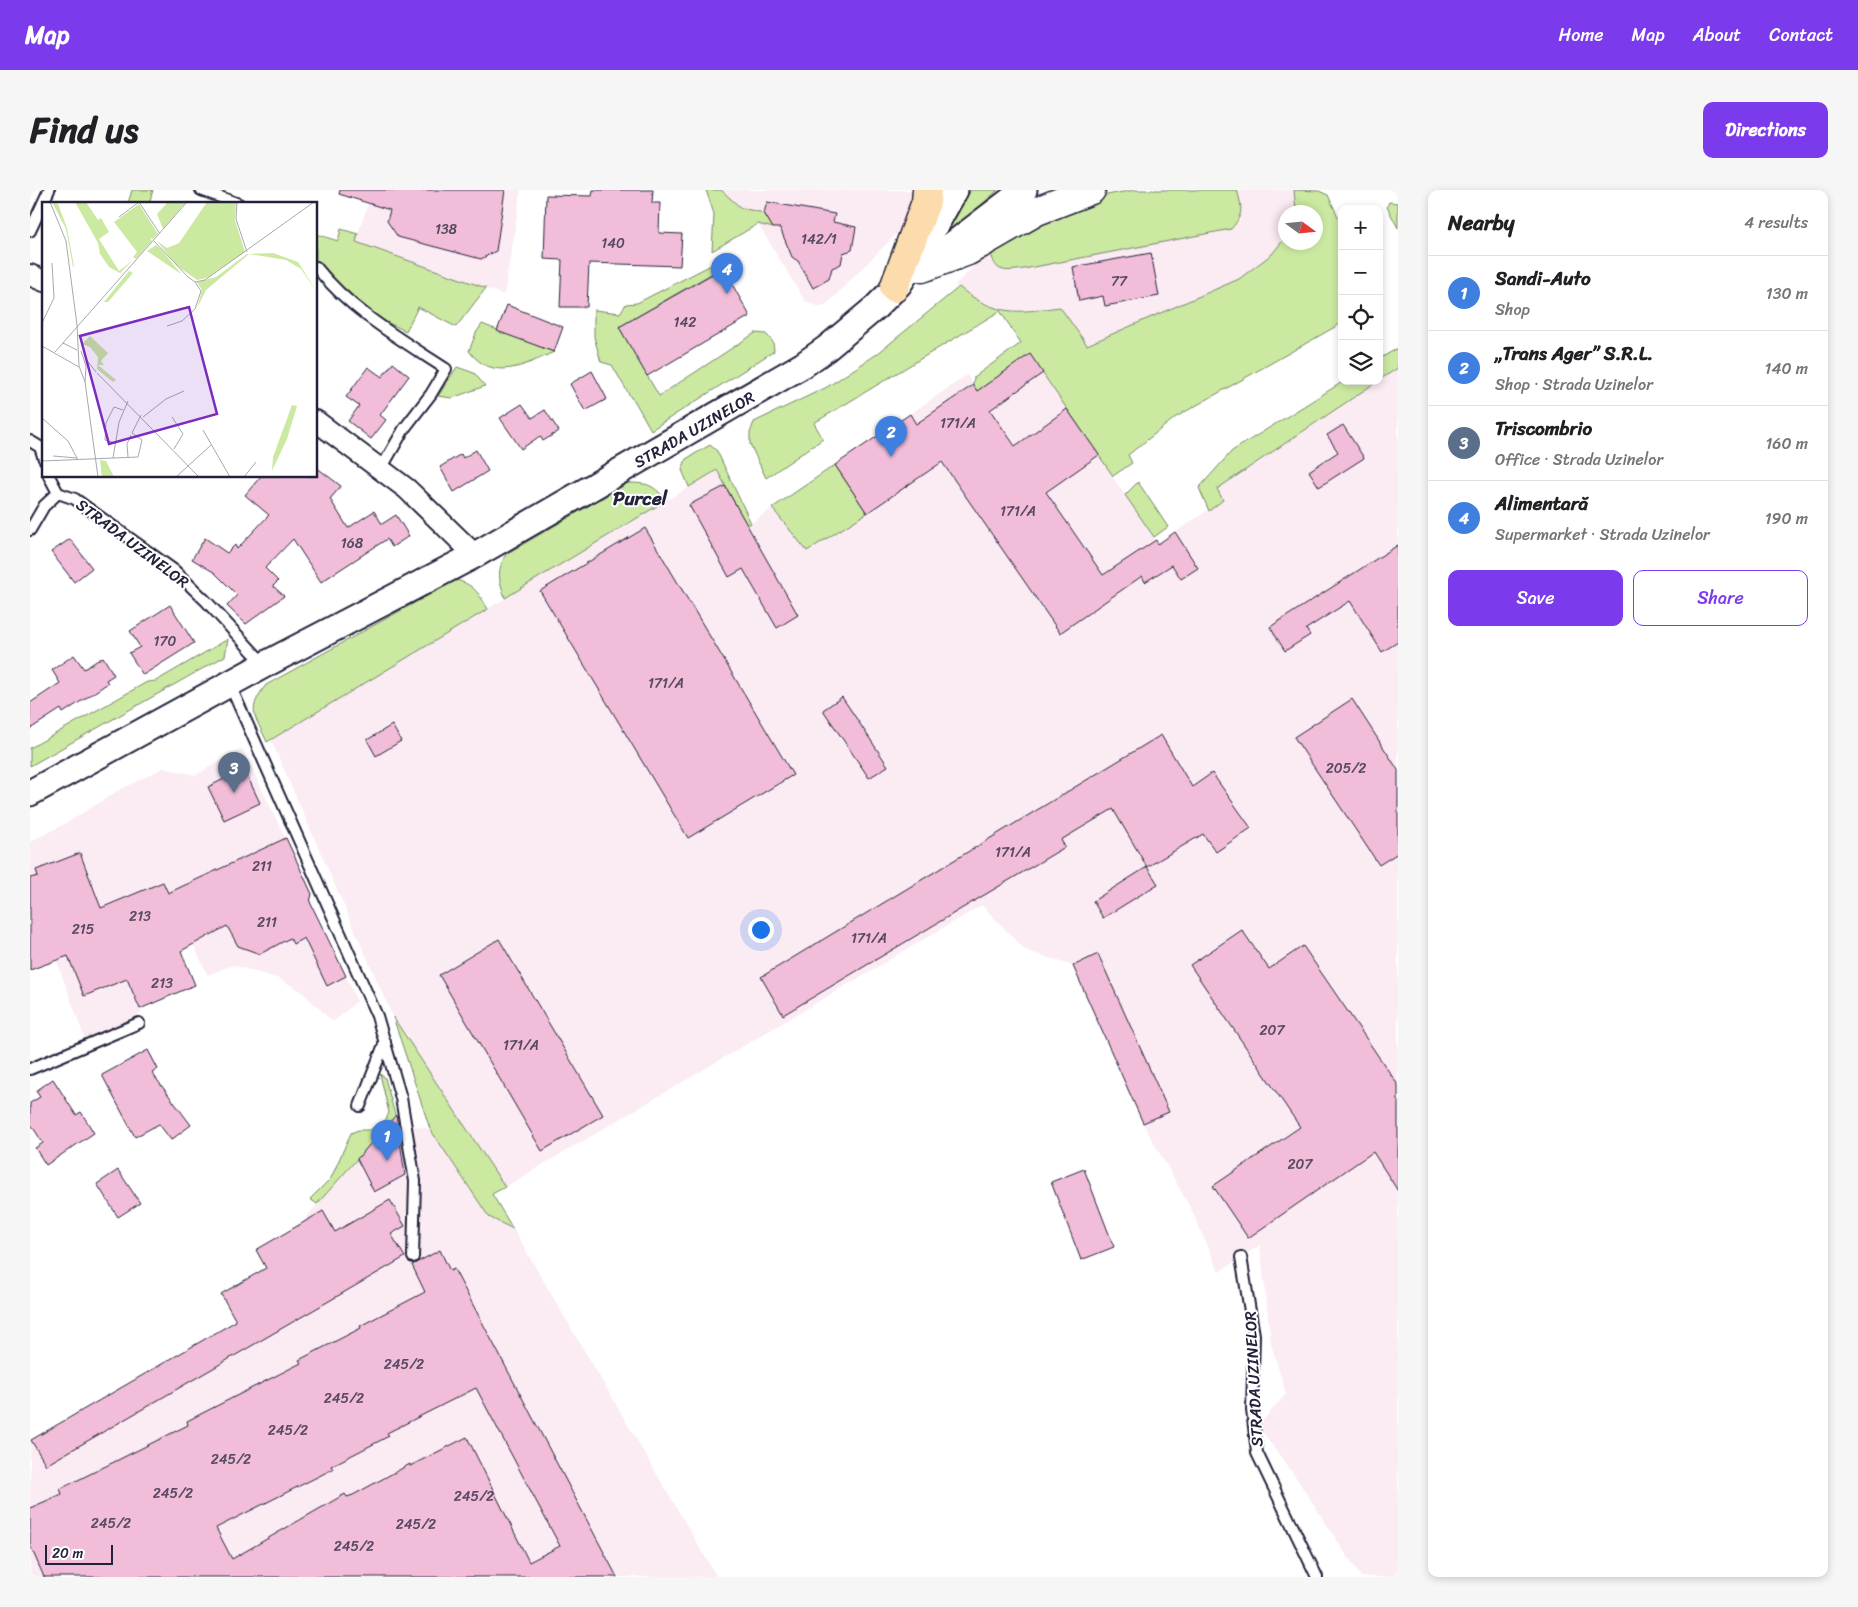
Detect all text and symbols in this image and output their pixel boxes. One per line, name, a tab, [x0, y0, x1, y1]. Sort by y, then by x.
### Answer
text: Map	[25, 14, 69, 56]
text: Home	[1559, 19, 1604, 51]
text: Map	[1632, 19, 1665, 51]
text: About	[1693, 19, 1741, 51]
text: Contact	[1769, 19, 1833, 51]
text: Find us	[30, 99, 138, 161]
button: Directions	[1703, 102, 1828, 158]
inset map	[42, 202, 318, 478]
text: Nearby	[1448, 204, 1514, 242]
north arrow	[1278, 205, 1323, 250]
map controls	[1338, 205, 1383, 385]
button: +	[1338, 205, 1383, 250]
text: 4 results	[1744, 208, 1808, 237]
house number: 138	[435, 217, 458, 242]
house number: 142/1	[801, 227, 837, 252]
house number: 140	[601, 231, 625, 256]
button: −	[1338, 250, 1383, 295]
pin: 4	[711, 253, 743, 294]
text: Sandi-Auto	[1495, 262, 1591, 295]
house number: 77	[1111, 269, 1128, 294]
text: 1	[1461, 279, 1467, 308]
text: 130 m	[1766, 279, 1808, 308]
button: locate	[1338, 295, 1383, 340]
text: Shop	[1495, 295, 1530, 324]
house number: 142	[674, 310, 696, 335]
text: „Trans Ager” S.R.L.	[1495, 337, 1653, 370]
button: layers	[1338, 340, 1383, 385]
text: 2	[1459, 354, 1469, 383]
text: 140 m	[1765, 354, 1808, 383]
text: Shop · Strada Uzinelor	[1495, 370, 1653, 399]
street label: STRADA UZINELOR	[628, 383, 761, 476]
house number: 171/A	[940, 411, 976, 436]
text: Triscombrio	[1495, 412, 1592, 445]
pin: 2	[875, 416, 907, 457]
text: 3	[1460, 429, 1468, 458]
text: 160 m	[1765, 429, 1808, 458]
text: Office · Strada Uzinelor	[1495, 445, 1663, 474]
district label: Purcel	[613, 482, 668, 515]
text: Alimentară	[1495, 487, 1588, 520]
street label: STRADA UZINELOR	[70, 491, 196, 596]
house number: 171/A	[1000, 499, 1036, 524]
text: 4	[1459, 504, 1469, 533]
text: 190 m	[1765, 504, 1808, 533]
text: Supermarket · Strada Uzinelor	[1495, 520, 1710, 549]
house number: 168	[341, 531, 364, 556]
button: Save	[1448, 570, 1623, 626]
button: Share	[1633, 570, 1808, 626]
house number: 170	[154, 629, 177, 654]
house number: 171/A	[648, 671, 684, 696]
pin: 3	[218, 752, 250, 793]
house number: 205/2	[1326, 756, 1366, 781]
house number: 171/A	[995, 840, 1031, 865]
house number: 211	[252, 854, 272, 879]
house number: 213	[129, 904, 151, 929]
house number: 211	[257, 910, 277, 935]
house number: 215	[72, 917, 95, 942]
your location	[748, 917, 774, 943]
house number: 171/A	[851, 926, 887, 951]
house number: 213	[151, 971, 173, 996]
house number: 207	[1260, 1018, 1285, 1043]
house number: 171/A	[503, 1033, 539, 1058]
pin: 1	[371, 1120, 403, 1161]
house number: 207	[1288, 1152, 1313, 1177]
street label: STRADA UZINELOR	[1235, 1310, 1272, 1448]
house number: 245/2	[384, 1352, 424, 1377]
house number: 245/2	[324, 1386, 364, 1411]
house number: 245/2	[268, 1418, 308, 1443]
house number: 245/2	[211, 1447, 251, 1472]
house number: 245/2	[153, 1481, 193, 1506]
house number: 245/2	[454, 1484, 494, 1509]
house number: 245/2	[91, 1511, 131, 1536]
house number: 245/2	[396, 1512, 436, 1537]
house number: 245/2	[334, 1534, 374, 1559]
text: 20 m	[52, 1541, 83, 1566]
scale bar	[45, 1542, 112, 1565]

